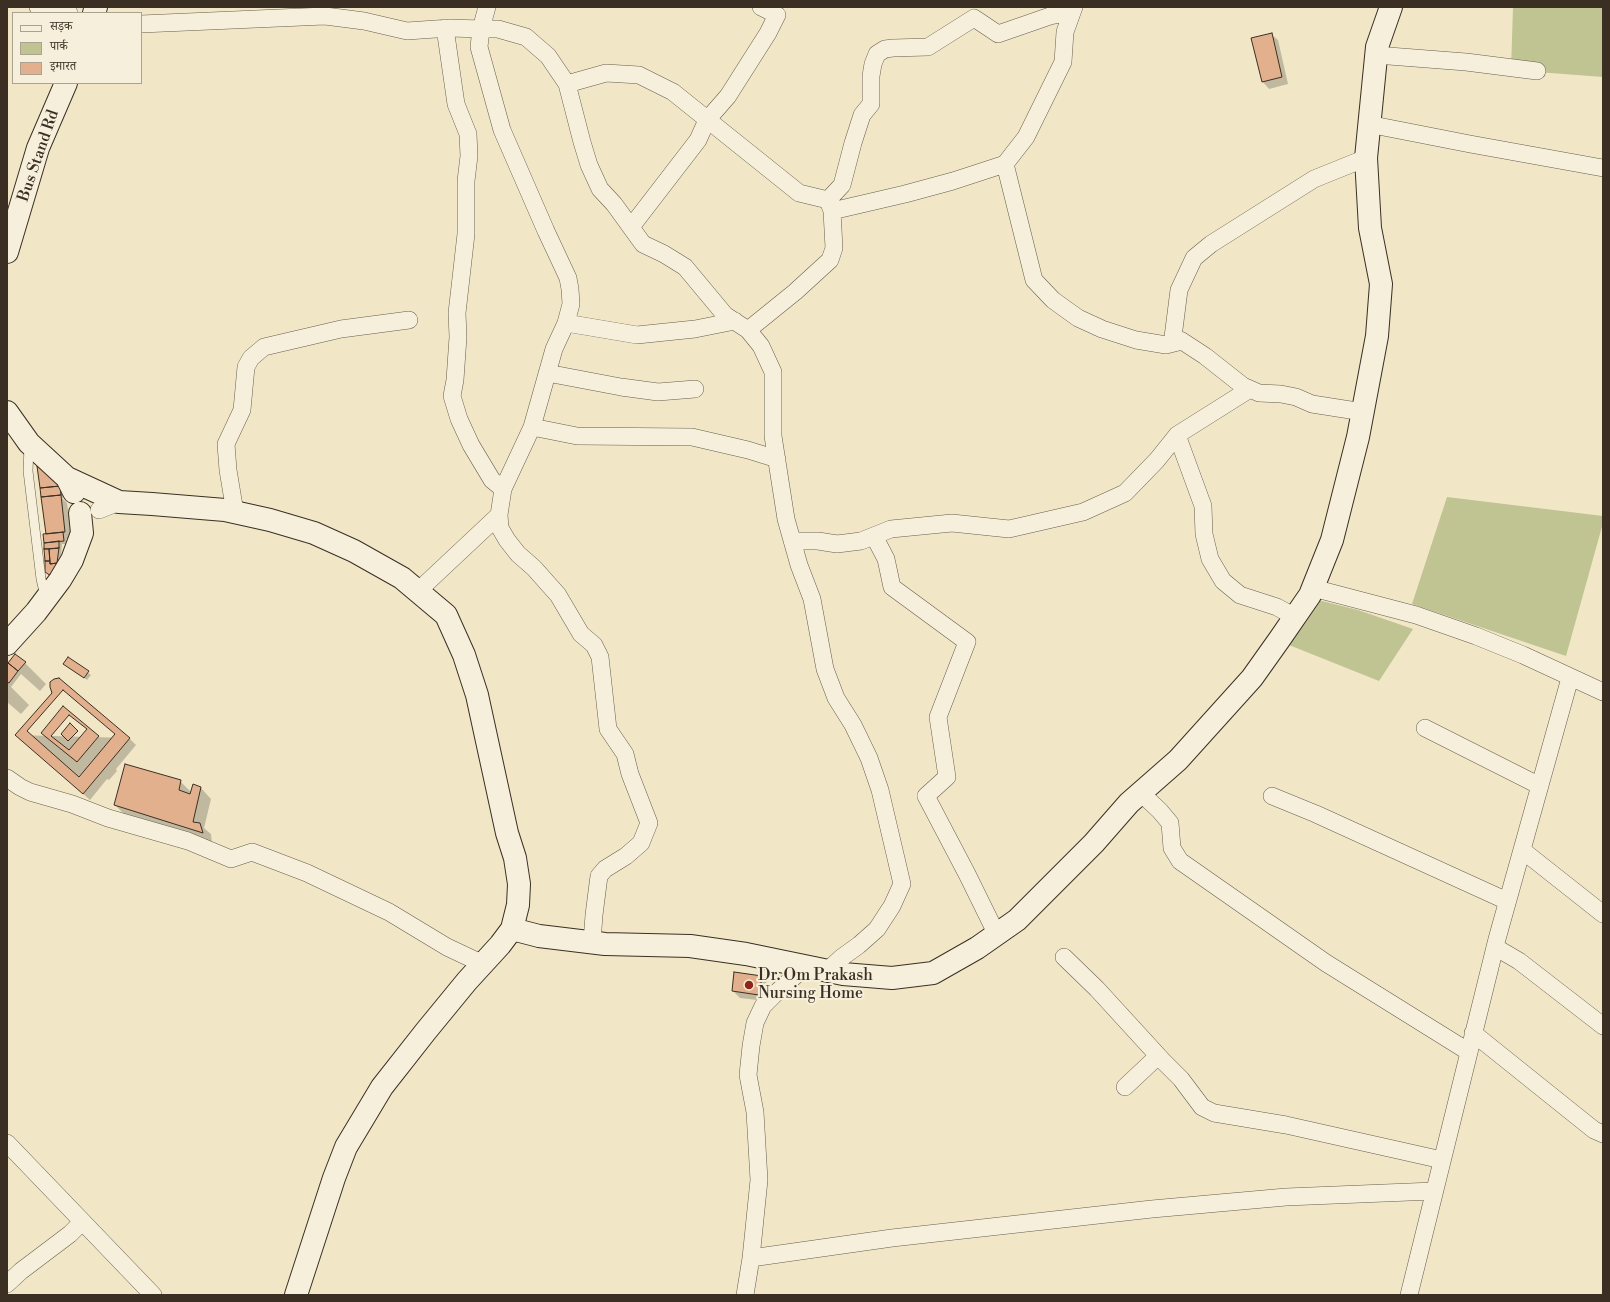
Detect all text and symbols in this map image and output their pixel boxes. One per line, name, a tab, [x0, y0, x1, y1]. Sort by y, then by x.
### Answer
legend	[12, 12, 142, 84]
text: सड़क	[50, 19, 73, 34]
text: पार्क	[50, 39, 68, 54]
text: इमारत	[50, 59, 76, 74]
street label: Bus Stand Rd	[14, 108, 64, 204]
place label: Dr. Om Prakash Nursing Home	[758, 966, 873, 1004]
marker: Dr. Om Prakash Nursing Home	[743, 979, 755, 991]

